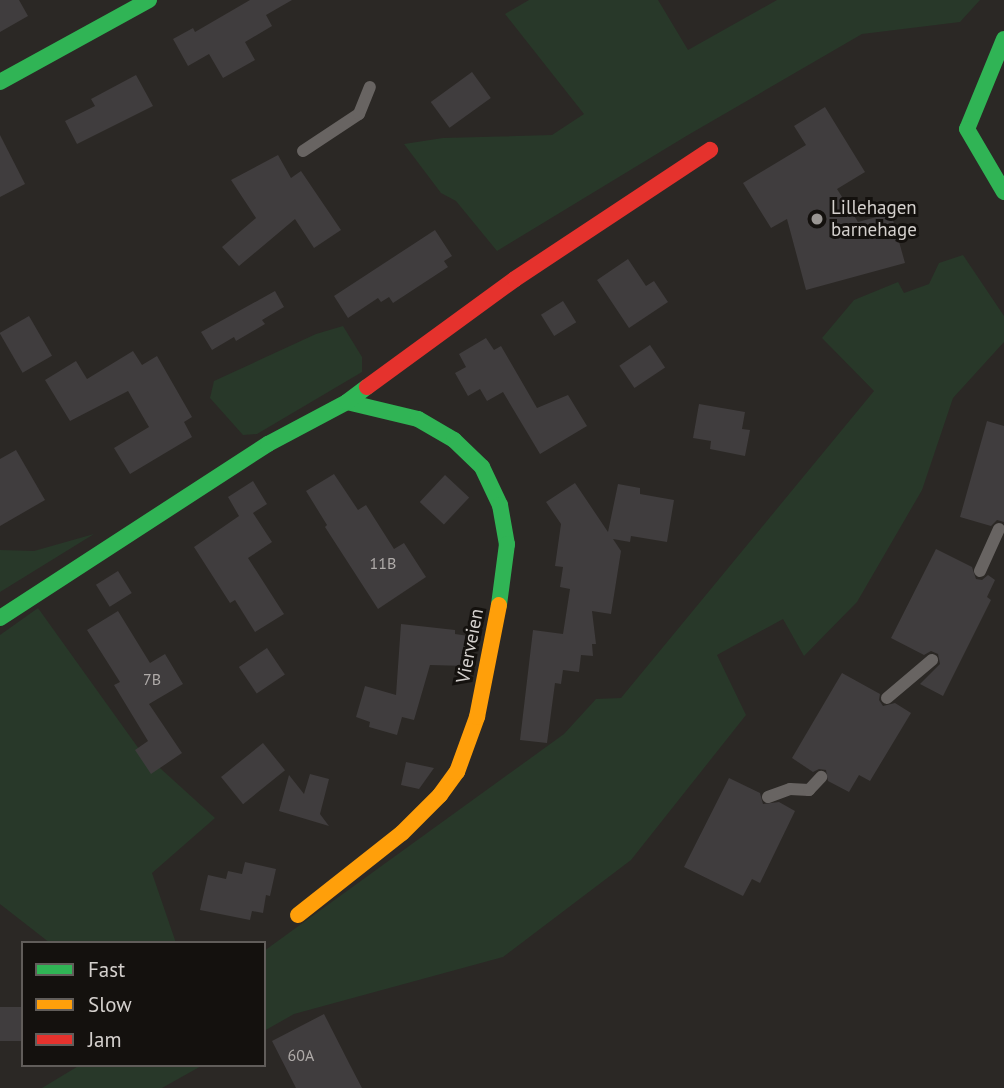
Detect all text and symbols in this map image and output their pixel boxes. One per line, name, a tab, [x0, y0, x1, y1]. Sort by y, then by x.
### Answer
place label: Lillehagen barnehage	[831, 197, 917, 241]
marker: Lillehagen barnehage	[809, 211, 825, 227]
house number: 11B	[370, 553, 396, 573]
street label: Vierveien	[452, 607, 488, 685]
house number: 7B	[143, 669, 161, 689]
legend	[21, 941, 266, 1067]
text: Fast	[88, 956, 125, 983]
text: Slow	[88, 991, 132, 1018]
text: Jam	[88, 1026, 122, 1053]
house number: 60A	[288, 1045, 314, 1065]

